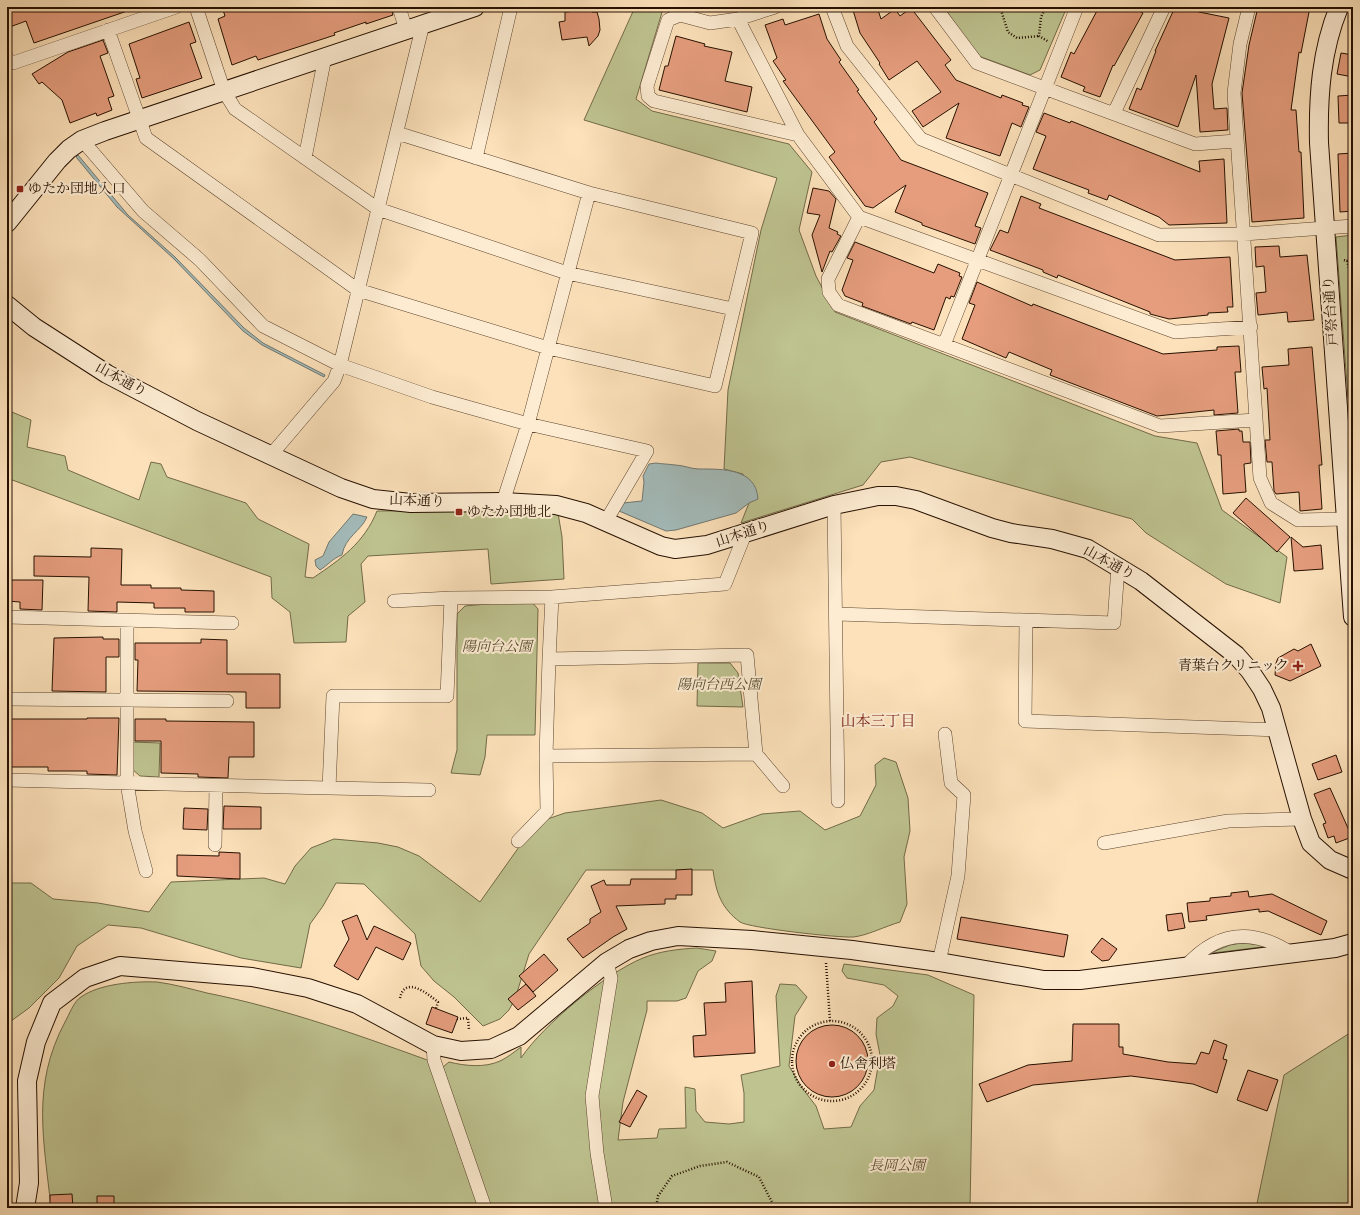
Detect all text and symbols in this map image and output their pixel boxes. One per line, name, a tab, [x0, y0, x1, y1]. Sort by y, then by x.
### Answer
place label: ゆたか団地入口	[28, 180, 126, 198]
marker: ゆたか団地入口	[15, 184, 25, 194]
street label: 戸祭台通り	[1320, 275, 1342, 347]
street label: 山本通り	[92, 359, 150, 401]
street label: 山本通り	[389, 491, 445, 511]
place label: ゆたか団地北	[467, 503, 551, 521]
marker: ゆたか団地北	[454, 507, 464, 517]
street label: 山本通り	[714, 517, 772, 551]
street label: 山本通り	[1080, 542, 1138, 584]
park label: 陽向台公園	[462, 638, 534, 656]
place label: 青葉台クリニック	[1178, 657, 1289, 675]
marker: 青葉台クリニック	[1292, 660, 1304, 672]
park label: 陽向台西公園	[677, 676, 763, 694]
district label: 山本三丁目	[840, 712, 916, 731]
place label: 仏舎利塔	[840, 1055, 896, 1073]
marker: 仏舎利塔	[827, 1059, 837, 1069]
park label: 長岡公園	[869, 1157, 927, 1175]

